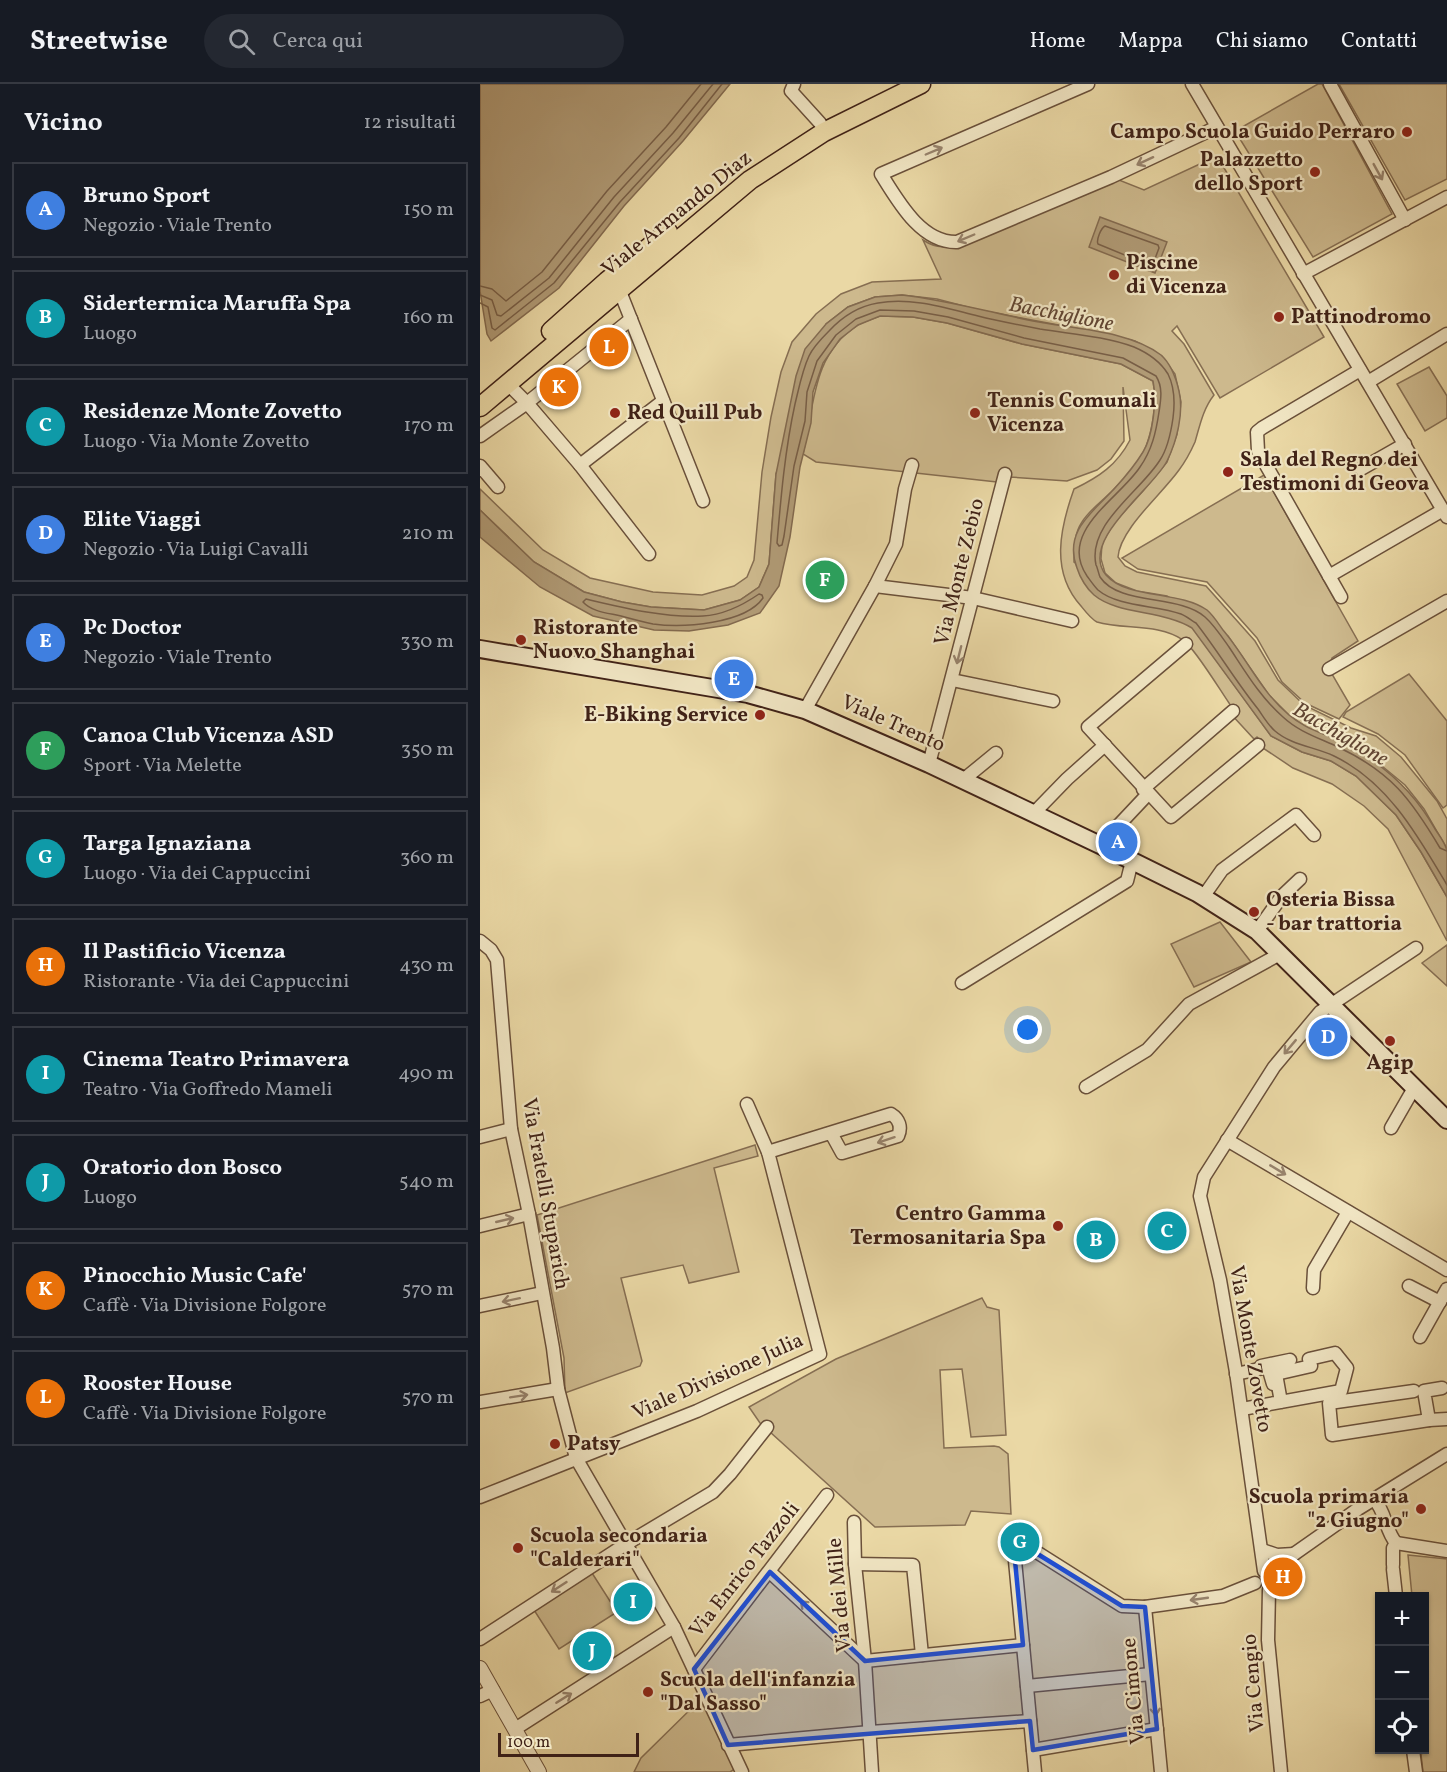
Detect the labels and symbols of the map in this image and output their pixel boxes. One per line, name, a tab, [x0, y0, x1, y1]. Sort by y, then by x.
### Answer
place label: Campo Scuola Guido Perraro	[1110, 118, 1395, 147]
marker: Campo Scuola Guido Perraro	[1400, 125, 1414, 139]
street label: Viale Armando Diaz	[596, 144, 758, 284]
one-way arrow	[925, 145, 943, 156]
place label: Palazzetto dello Sport	[1194, 146, 1303, 199]
one-way arrow	[1137, 155, 1155, 167]
one-way arrow	[1372, 163, 1384, 180]
marker: Palazzetto dello Sport	[1308, 165, 1322, 179]
one-way arrow	[958, 233, 976, 244]
place label: Piscine di Vicenza	[1126, 249, 1227, 302]
marker: Piscine di Vicenza	[1107, 268, 1121, 282]
water label: Bacchiglione	[1006, 290, 1116, 340]
place label: Pattinodromo	[1291, 303, 1431, 332]
marker: Pattinodromo	[1272, 310, 1286, 324]
pin: L	[590, 324, 628, 370]
pin: K	[540, 364, 578, 410]
place label: Tennis Comunali Vicenza	[987, 387, 1157, 440]
place label: Red Quill Pub	[627, 399, 762, 428]
marker: Red Quill Pub	[608, 406, 622, 420]
marker: Tennis Comunali Vicenza	[968, 406, 982, 420]
place label: Sala del Regno dei Testimoni di Geova	[1240, 446, 1430, 499]
marker: Sala del Regno dei Testimoni di Geova	[1221, 465, 1235, 479]
street label: Via Monte Zebio	[928, 495, 992, 649]
pin: F	[806, 558, 844, 602]
place label: Ristorante Nuovo Shanghai	[533, 614, 695, 667]
marker: Ristorante Nuovo Shanghai	[514, 633, 528, 647]
one-way arrow	[952, 645, 964, 664]
pin: E	[714, 656, 754, 702]
street label: Viale Trento	[836, 688, 950, 760]
water label: Bacchiglione	[1286, 695, 1394, 775]
place label: E-Biking Service	[584, 701, 748, 730]
marker: E-Biking Service	[753, 708, 767, 722]
pin: A	[1098, 820, 1138, 864]
place label: Osteria Bissa - bar trattoria	[1266, 886, 1402, 939]
marker: Osteria Bissa - bar trattoria	[1247, 905, 1261, 919]
pin: D	[1308, 1014, 1348, 1060]
your location	[1013, 1015, 1042, 1044]
marker: Agip	[1383, 1034, 1397, 1048]
one-way arrow	[1283, 1039, 1297, 1054]
place label: Agip	[1366, 1049, 1414, 1078]
street label: Via Fratelli Stuparich	[514, 1096, 576, 1292]
one-way arrow	[877, 1135, 896, 1146]
one-way arrow	[1269, 1164, 1286, 1176]
place label: Centro Gamma Termosanitaria Spa	[850, 1200, 1046, 1253]
pin: C	[1148, 1208, 1186, 1254]
one-way arrow	[495, 1214, 514, 1225]
pin: B	[1076, 1218, 1116, 1262]
marker: Centro Gamma Termosanitaria Spa	[1051, 1219, 1065, 1233]
street label: Via Monte Zovetto	[1221, 1263, 1279, 1435]
one-way arrow	[502, 1295, 522, 1306]
street label: Viale Divisione Julia	[628, 1326, 808, 1428]
one-way arrow	[508, 1390, 528, 1401]
place label: Patsy	[567, 1430, 621, 1459]
marker: Patsy	[548, 1437, 562, 1451]
place label: Scuola primaria "2 Giugno"	[1249, 1483, 1409, 1536]
street label: Via Enrico Tazzoli	[683, 1496, 807, 1644]
marker: Scuola primaria "2 Giugno"	[1414, 1502, 1428, 1516]
pin: G	[1000, 1520, 1040, 1564]
place label: Scuola secondaria "Calderari"	[530, 1522, 708, 1575]
street label: Via dei Mille	[821, 1536, 859, 1654]
marker: Scuola secondaria "Calderari"	[511, 1541, 525, 1555]
pin: H	[1264, 1554, 1302, 1600]
pin: I	[614, 1580, 652, 1624]
one-way arrow	[552, 1581, 568, 1593]
one-way arrow	[1190, 1594, 1210, 1605]
one-way arrow	[800, 1600, 815, 1614]
pin: J	[572, 1628, 612, 1674]
street label: Via Cengio	[1235, 1633, 1273, 1733]
street label: Via Cimone	[1115, 1637, 1153, 1745]
place label: Scuola dell'infanzia "Dal Sasso"	[660, 1666, 855, 1719]
marker: Scuola dell'infanzia "Dal Sasso"	[641, 1685, 655, 1699]
one-way arrow	[555, 1691, 572, 1703]
one-way arrow	[1150, 1697, 1161, 1717]
scale bar	[498, 1730, 639, 1758]

